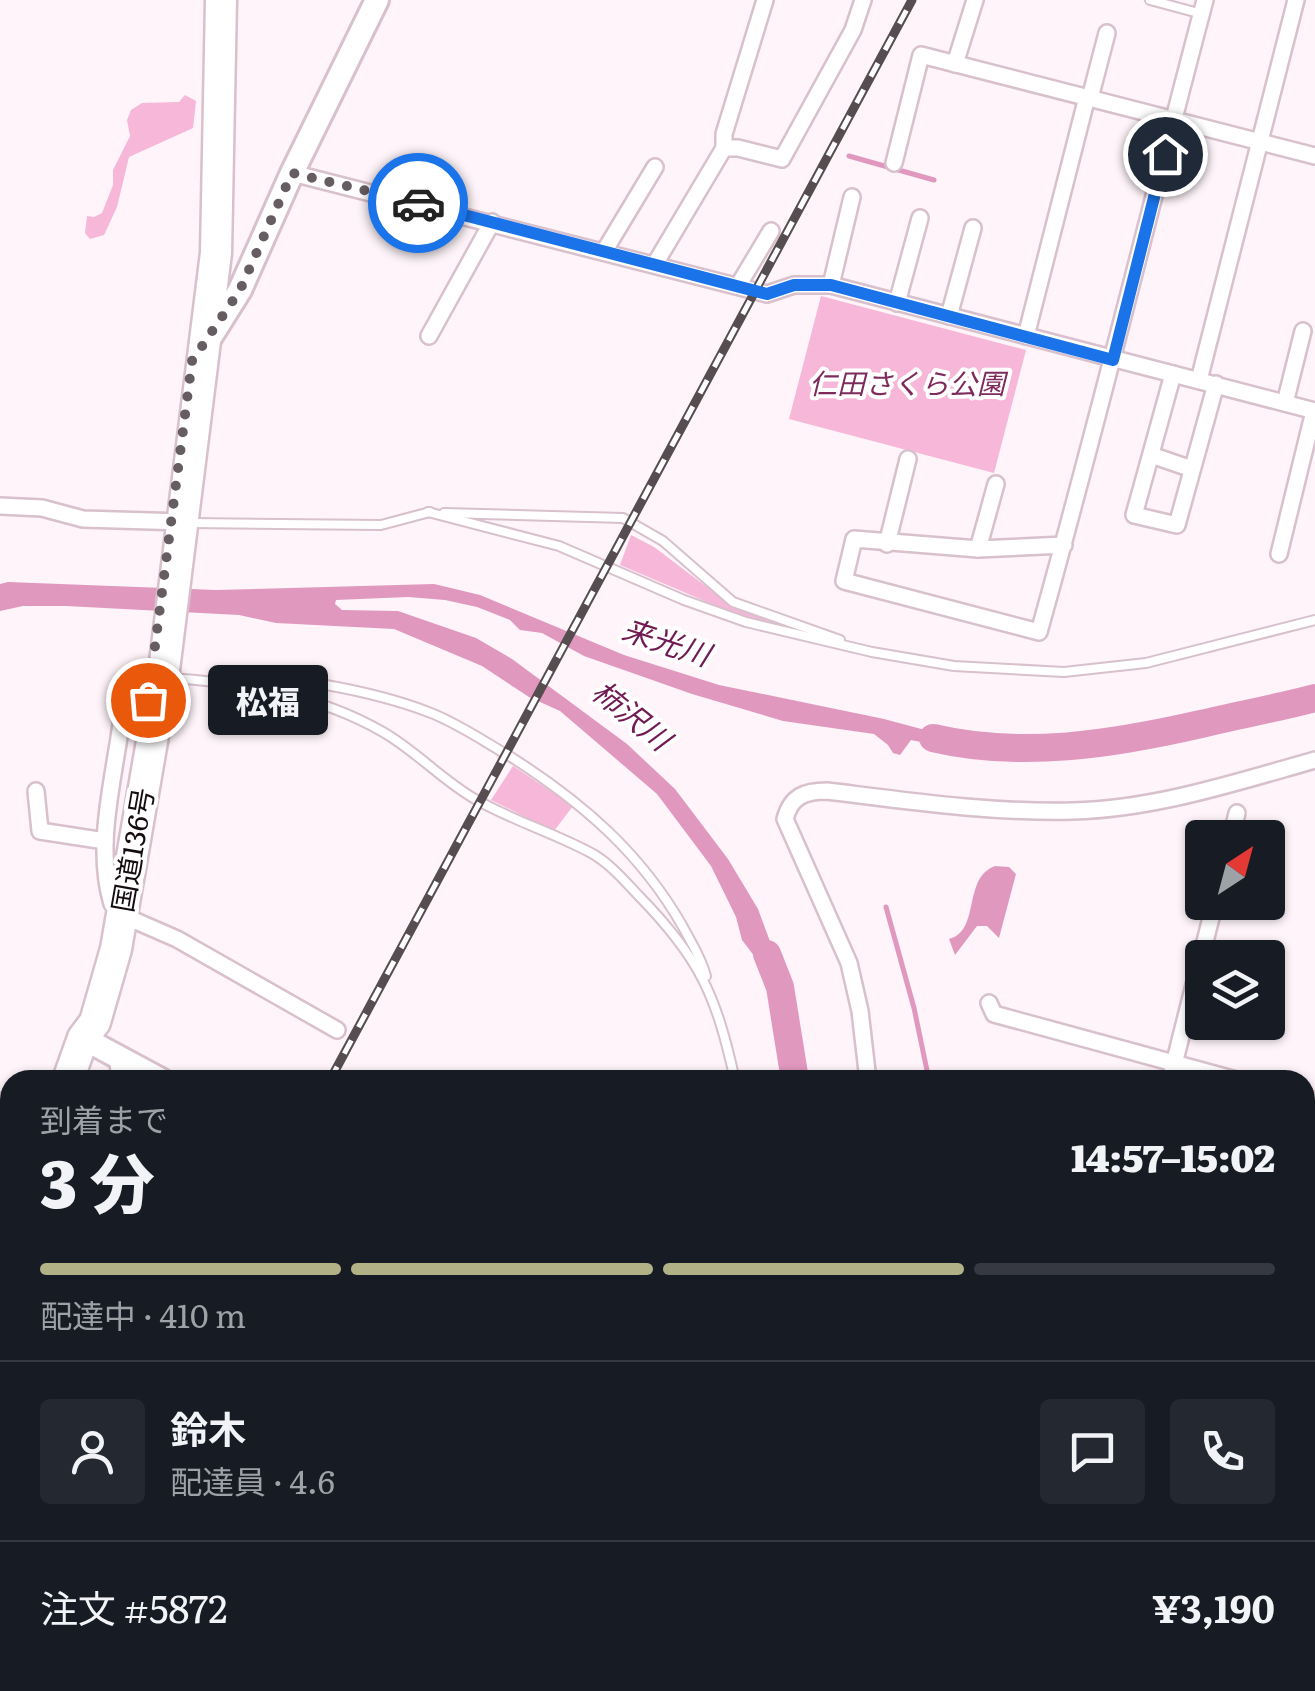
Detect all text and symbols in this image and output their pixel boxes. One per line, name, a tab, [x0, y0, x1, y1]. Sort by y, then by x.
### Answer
pin	[1123, 112, 1208, 197]
icon: home	[1138, 127, 1193, 182]
courier	[368, 153, 468, 253]
icon: car	[391, 176, 446, 231]
park label: 仁田さくら公園	[809, 361, 1009, 403]
water label: 来光川	[617, 605, 719, 676]
pin	[106, 658, 191, 743]
callout: 松福	[208, 665, 328, 735]
water label: 柿沢川	[584, 668, 684, 761]
icon: bag	[121, 673, 176, 728]
text: 松福	[236, 676, 300, 724]
street label: 国道136号	[99, 784, 163, 915]
north arrow	[1185, 820, 1285, 920]
map controls	[1185, 820, 1285, 1040]
button: layers	[1185, 940, 1285, 1040]
text: 到着まで	[40, 1094, 168, 1142]
text: 14:57–15:02	[1071, 1127, 1275, 1184]
text: 3 分	[40, 1131, 155, 1228]
text: 配達中 · 410 m	[40, 1290, 246, 1338]
button: person	[40, 1399, 145, 1504]
text: 鈴木	[170, 1399, 246, 1456]
button: chat	[1040, 1399, 1145, 1504]
button: phone	[1170, 1399, 1275, 1504]
text: 配達員 · 4.6	[170, 1456, 335, 1504]
text: 注文 #5872	[40, 1578, 228, 1635]
text: ¥3,190	[1152, 1578, 1275, 1635]

